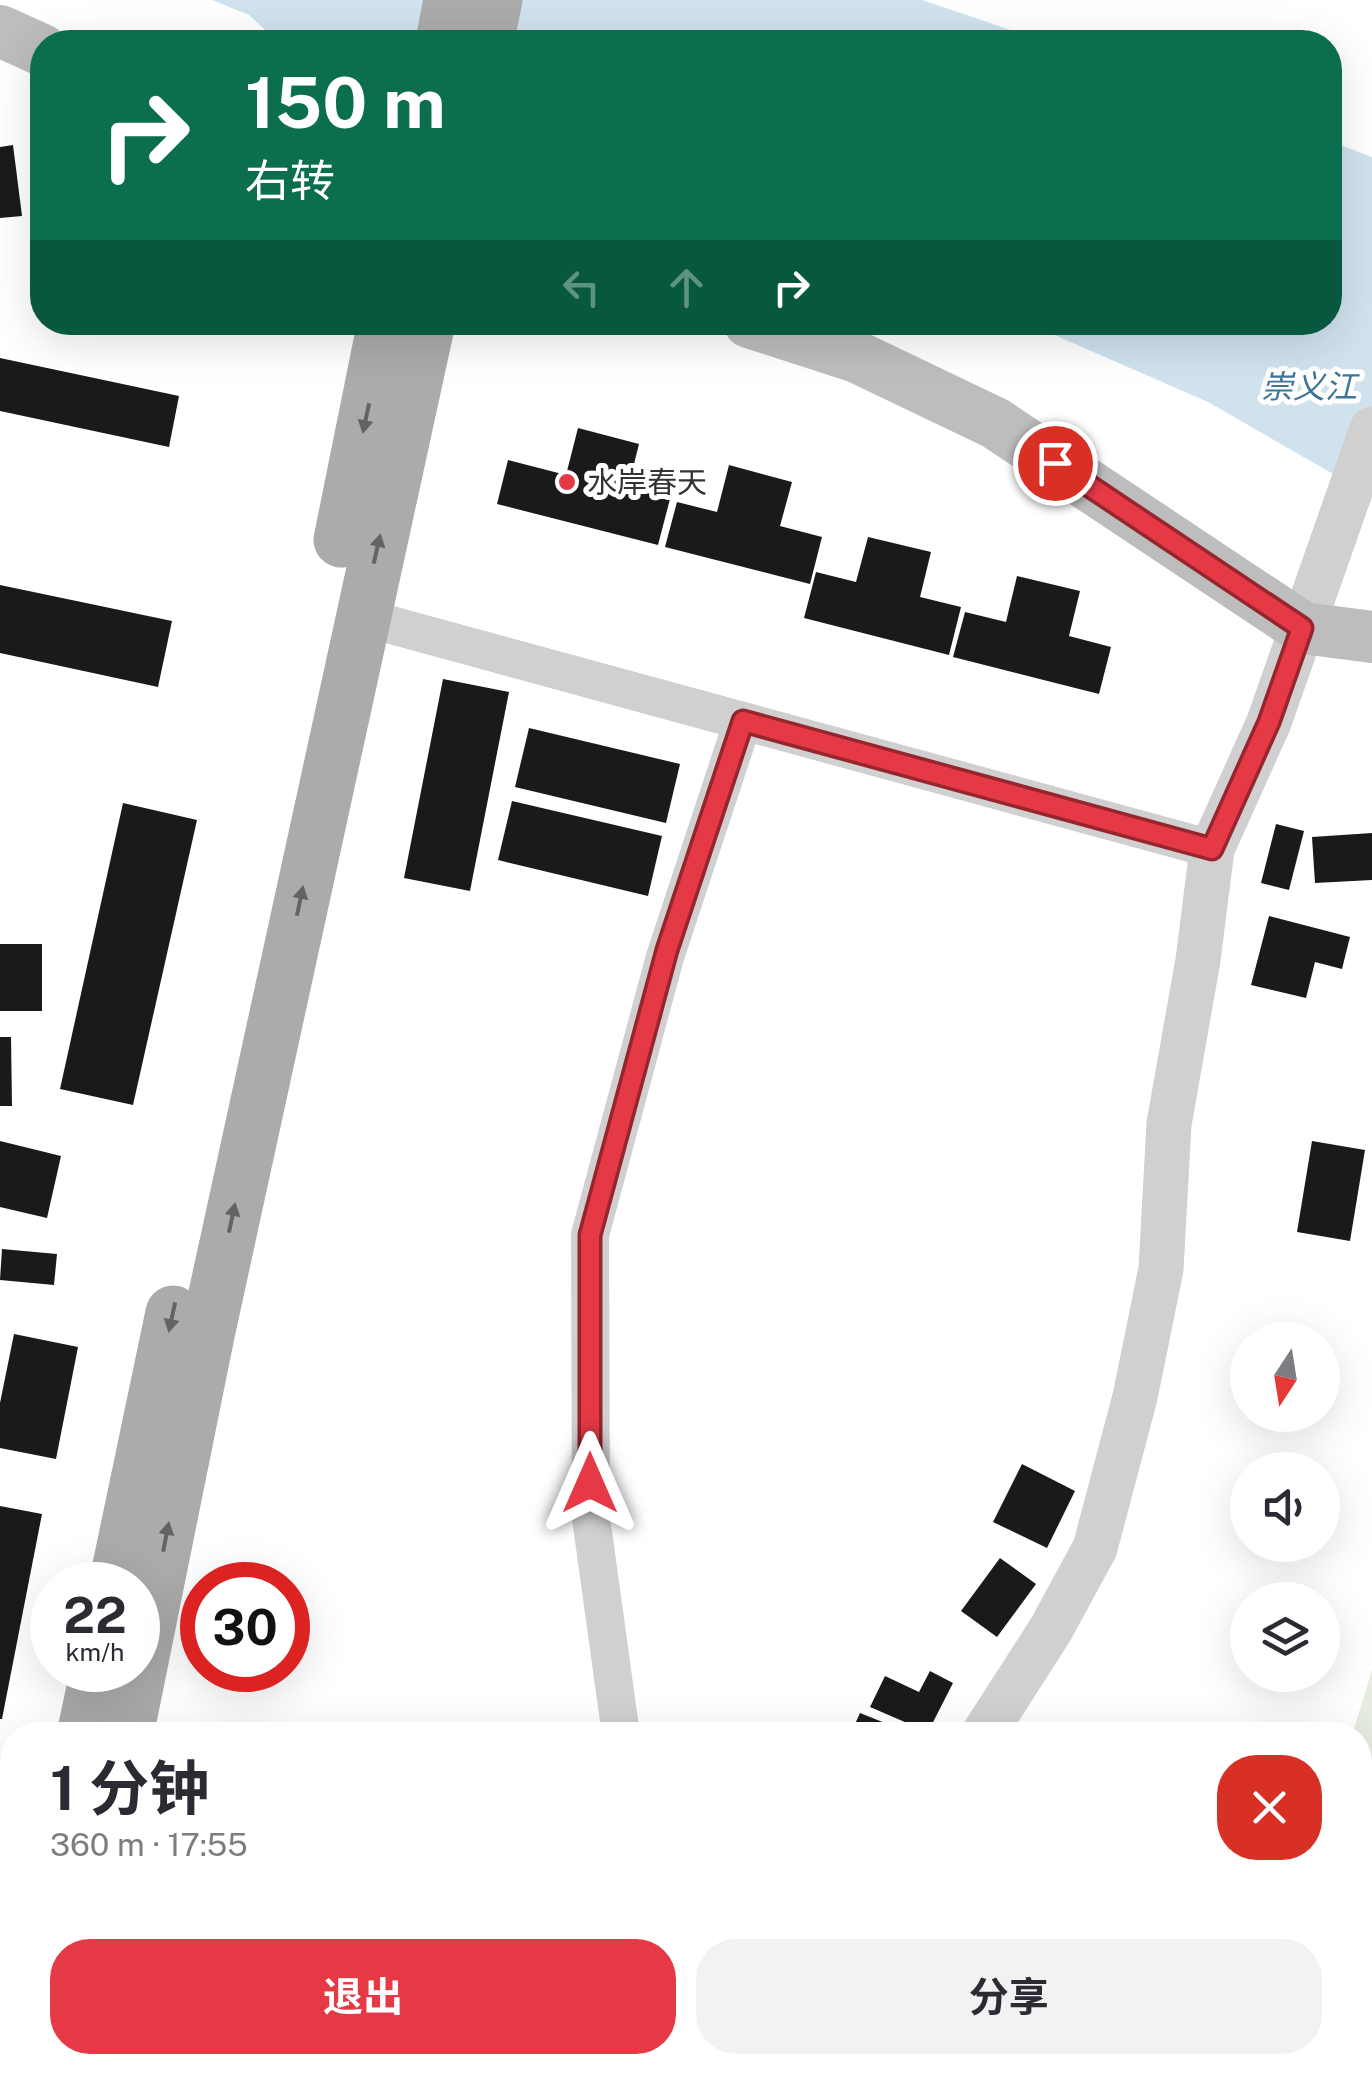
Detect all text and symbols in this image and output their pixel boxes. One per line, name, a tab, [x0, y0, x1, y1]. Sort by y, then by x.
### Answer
text: 150 m	[245, 61, 446, 144]
icon: right	[80, 70, 210, 200]
text: 右转	[245, 154, 335, 207]
icon: left	[554, 260, 609, 315]
icon: ahead	[659, 260, 714, 315]
icon: right	[764, 260, 819, 315]
water label: 崇义江	[1261, 368, 1360, 405]
one-way arrow	[357, 403, 373, 434]
pin	[1013, 421, 1098, 506]
icon: arrive	[1028, 436, 1083, 491]
place label: 水岸春天	[587, 464, 707, 500]
marker: 水岸春天	[556, 471, 578, 493]
one-way arrow	[370, 533, 385, 564]
one-way arrow	[293, 885, 309, 916]
one-way arrow	[225, 1202, 240, 1233]
one-way arrow	[163, 1302, 179, 1333]
north arrow	[1230, 1322, 1340, 1432]
map controls	[1230, 1322, 1340, 1692]
position arrow	[538, 1431, 642, 1535]
button: sound	[1230, 1452, 1340, 1562]
one-way arrow	[159, 1521, 175, 1552]
speed limit sign: 30	[180, 1562, 310, 1692]
button: layers	[1230, 1582, 1340, 1692]
text: 22	[63, 1585, 127, 1644]
text: km/h	[66, 1637, 124, 1667]
text: 1 分钟	[50, 1753, 209, 1824]
button: close	[1217, 1755, 1322, 1860]
text: 360 m · 17:55	[50, 1826, 248, 1863]
button: 退出	[50, 1939, 676, 2054]
button: 分享	[696, 1939, 1322, 2054]

